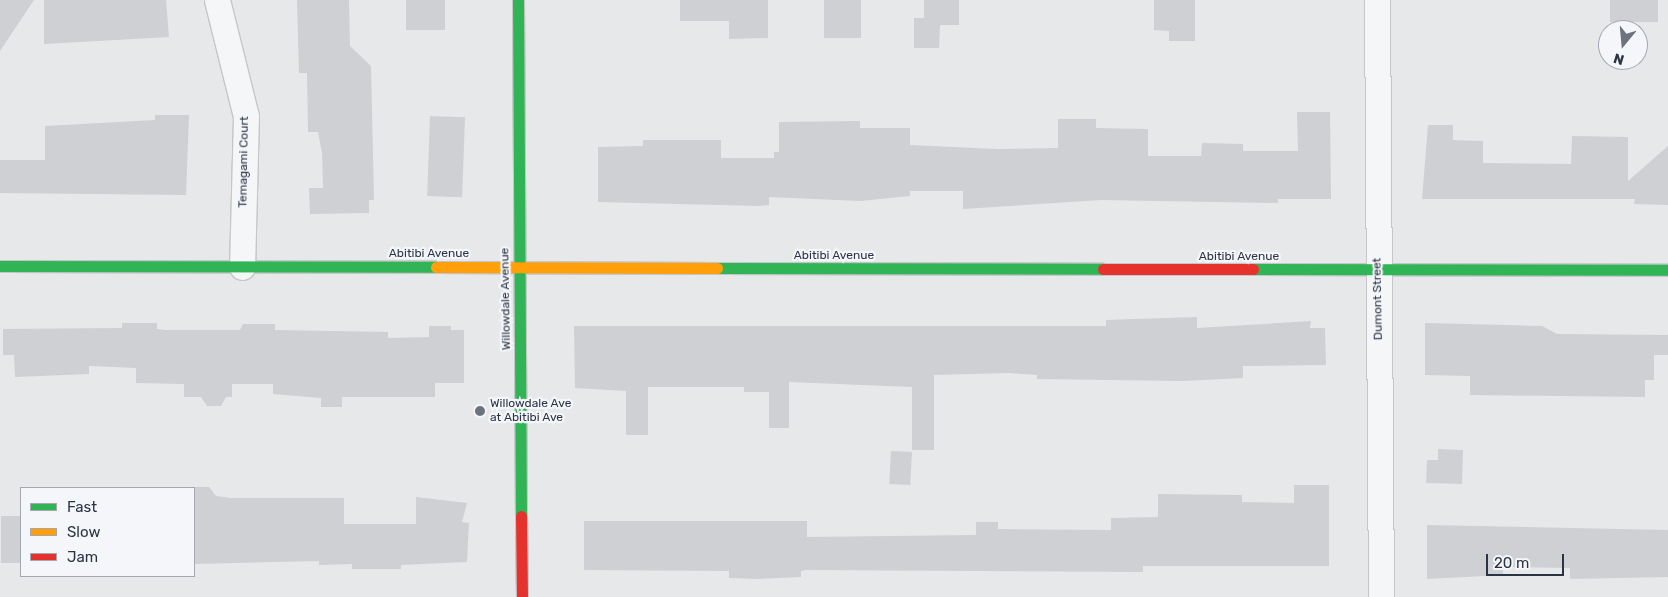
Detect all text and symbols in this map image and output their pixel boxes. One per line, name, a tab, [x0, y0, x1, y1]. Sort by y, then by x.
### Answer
north arrow	[1598, 20, 1648, 70]
text: N	[1611, 49, 1626, 68]
street label: Temagami Court	[236, 116, 252, 208]
street label: Abitibi Avenue	[389, 247, 469, 261]
street label: Willowdale Avenue	[498, 247, 514, 351]
street label: Abitibi Avenue	[794, 249, 874, 263]
street label: Abitibi Avenue	[1199, 250, 1279, 264]
street label: Dumont Street	[1370, 258, 1386, 340]
place label: Willowdale Ave at Abitibi Ave	[490, 397, 572, 425]
marker: Willowdale Ave at Abitibi Ave	[474, 405, 486, 417]
legend	[20, 487, 195, 577]
text: Fast	[67, 498, 97, 516]
text: Slow	[67, 523, 100, 541]
scale bar	[1488, 544, 1566, 576]
text: Jam	[67, 548, 98, 566]
text: 20 m	[1494, 554, 1529, 572]

